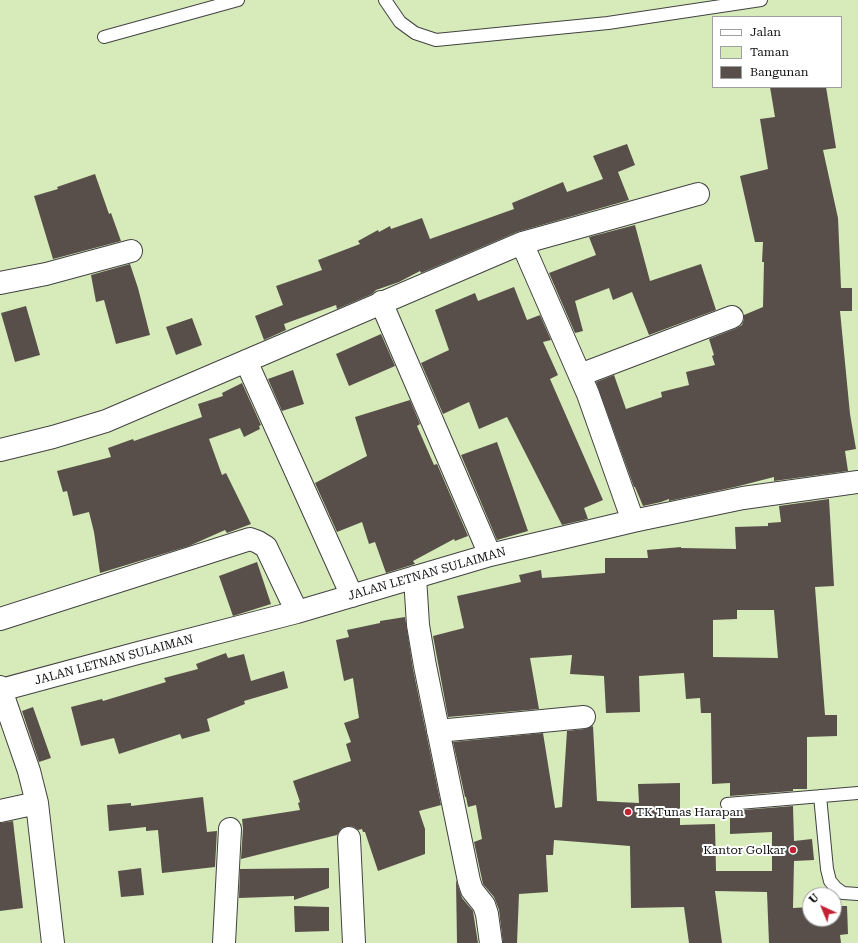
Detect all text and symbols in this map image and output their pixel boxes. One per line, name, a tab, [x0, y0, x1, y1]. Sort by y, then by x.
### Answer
legend	[712, 16, 842, 88]
text: Jalan	[750, 25, 781, 39]
text: Taman	[750, 45, 789, 59]
text: Bangunan	[750, 65, 809, 79]
street label: JALAN LETNAN SULAIMAN	[346, 545, 508, 603]
street label: JALAN LETNAN SULAIMAN	[33, 632, 195, 688]
place label: TK Tunas Harapan	[636, 805, 744, 819]
marker: TK Tunas Harapan	[623, 807, 633, 817]
place label: Kantor Golkar	[703, 843, 785, 857]
marker: Kantor Golkar	[788, 845, 798, 855]
north arrow	[802, 887, 842, 927]
text: U	[806, 891, 822, 906]

